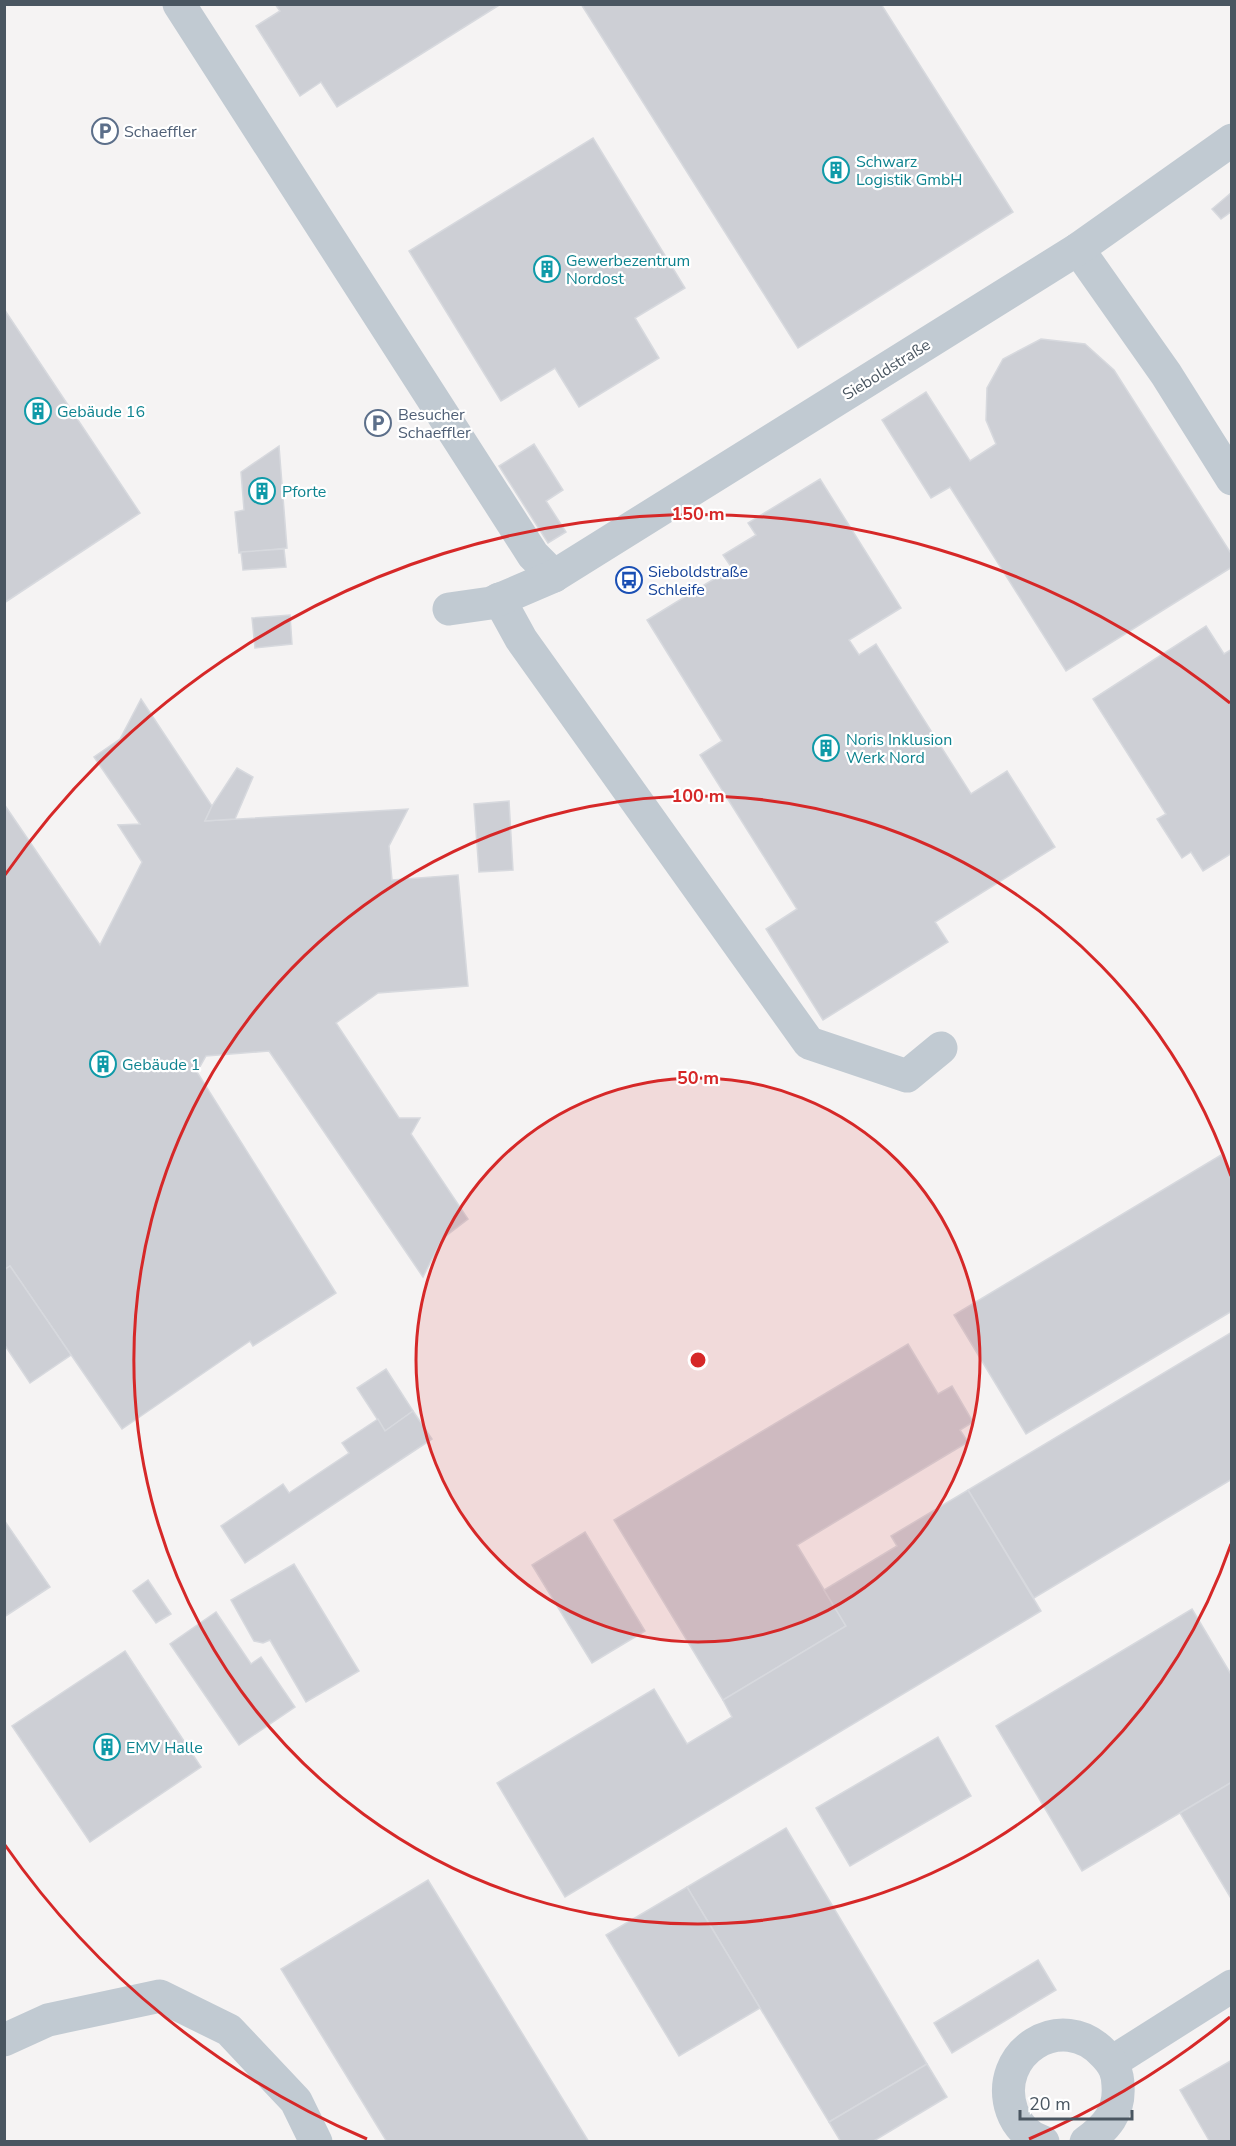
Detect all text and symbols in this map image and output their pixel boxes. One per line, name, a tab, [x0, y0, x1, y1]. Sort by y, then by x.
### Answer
parking icon: Schaeffler	[90, 116, 120, 146]
place label: Schaeffler	[124, 121, 197, 143]
place label: Schwarz Logistik GmbH	[856, 151, 962, 191]
building icon: Schwarz Logistik GmbH	[821, 155, 851, 185]
place label: Gewerbezentrum Nordost	[566, 250, 690, 290]
building icon: Gewerbezentrum Nordost	[532, 254, 562, 284]
street label: Sieboldstraße	[838, 334, 935, 406]
building icon: Gebäude 16	[23, 396, 53, 426]
place label: Gebäude 16	[57, 401, 145, 423]
place label: Besucher Schaeffler	[398, 404, 471, 444]
parking icon: Besucher Schaeffler	[363, 408, 393, 438]
building icon: Pforte	[247, 476, 277, 506]
place label: Pforte	[282, 481, 326, 503]
text: 150 m	[671, 502, 725, 526]
place label: Sieboldstraße Schleife	[648, 561, 748, 601]
bus stop icon: Sieboldstraße Schleife	[614, 565, 644, 595]
place label: Noris Inklusion Werk Nord	[846, 729, 952, 769]
building icon: Noris Inklusion Werk Nord	[811, 733, 841, 763]
text: 100 m	[671, 784, 725, 808]
building icon: Gebäude 1	[88, 1049, 118, 1079]
place label: Gebäude 1	[122, 1054, 200, 1076]
text: 50 m	[677, 1066, 719, 1090]
centre of rings	[688, 1350, 708, 1370]
building icon: EMV Halle	[92, 1732, 122, 1762]
place label: EMV Halle	[126, 1737, 203, 1759]
scale bar	[1020, 2083, 1132, 2121]
text: 20 m	[1029, 2092, 1071, 2116]

